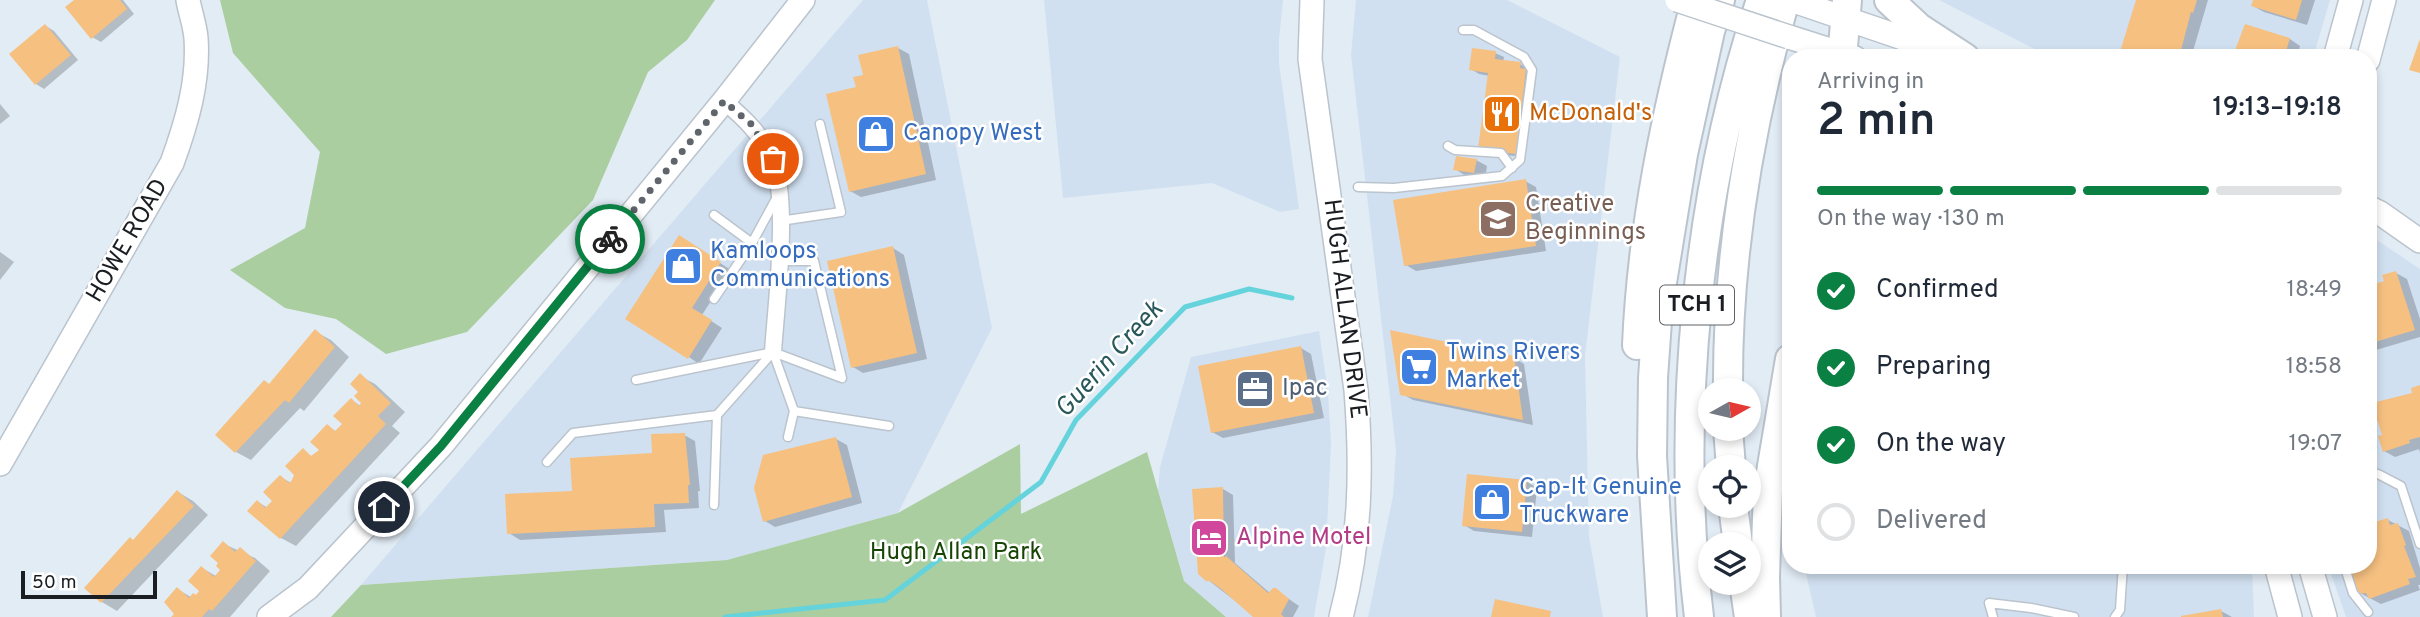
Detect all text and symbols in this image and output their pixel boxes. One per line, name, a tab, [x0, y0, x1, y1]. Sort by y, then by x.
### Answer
text: Arriving in	[1817, 68, 1924, 97]
text: 19:13–19:18	[2213, 92, 2342, 125]
restaurant icon: McDonald's	[1481, 93, 1523, 135]
text: 2 min	[1817, 93, 1936, 152]
place label: McDonald's	[1529, 99, 1652, 129]
shop icon: Canopy West	[855, 113, 897, 155]
place label: Canopy West	[903, 119, 1042, 149]
pin	[743, 129, 803, 189]
icon: bag	[754, 140, 792, 178]
street label: HOWE ROAD	[81, 174, 175, 308]
place label: Creative Beginnings	[1525, 190, 1646, 248]
street label: HUGH ALLAN DRIVE	[1316, 197, 1372, 421]
school or university icon: Creative Beginnings	[1477, 198, 1519, 240]
courier	[575, 204, 645, 274]
text: On the way · 130 m	[1817, 205, 2005, 234]
icon: bike	[591, 220, 629, 258]
place label: Kamloops Communications	[710, 237, 890, 295]
shop icon: Kamloops Communications	[662, 245, 704, 287]
icon: check	[1817, 272, 1855, 310]
text: Confirmed	[1876, 274, 1999, 307]
text: 18:49	[2287, 276, 2342, 305]
road number: TCH 1	[1660, 286, 1734, 324]
water label: Guerin Creek	[1049, 294, 1172, 425]
place label: Twins Rivers Market	[1446, 338, 1580, 396]
supermarket icon: Twins Rivers Market	[1398, 346, 1440, 388]
icon: check	[1817, 349, 1855, 387]
text: Preparing	[1876, 351, 1991, 384]
text: 18:58	[2286, 353, 2342, 382]
office icon: Ipac	[1234, 368, 1276, 410]
place label: Ipac	[1282, 374, 1328, 404]
north arrow	[1698, 378, 1760, 441]
map controls	[1698, 378, 1761, 595]
icon: check	[1817, 426, 1855, 464]
text: On the way	[1876, 428, 2006, 461]
text: 19:07	[2288, 430, 2342, 459]
button: locate	[1698, 455, 1761, 518]
place label: Cap-It Genuine Truckware	[1519, 473, 1682, 531]
pin	[354, 477, 414, 537]
shop icon: Cap-It Genuine Truckware	[1471, 481, 1513, 523]
icon: home	[365, 488, 403, 526]
text: Delivered	[1876, 505, 1987, 538]
hotel icon: Alpine Motel	[1188, 517, 1230, 559]
place label: Alpine Motel	[1236, 523, 1371, 553]
button: layers	[1698, 532, 1761, 595]
park label: Hugh Allan Park	[870, 538, 1042, 568]
scale bar	[21, 568, 158, 600]
text: 50 m	[32, 571, 77, 595]

